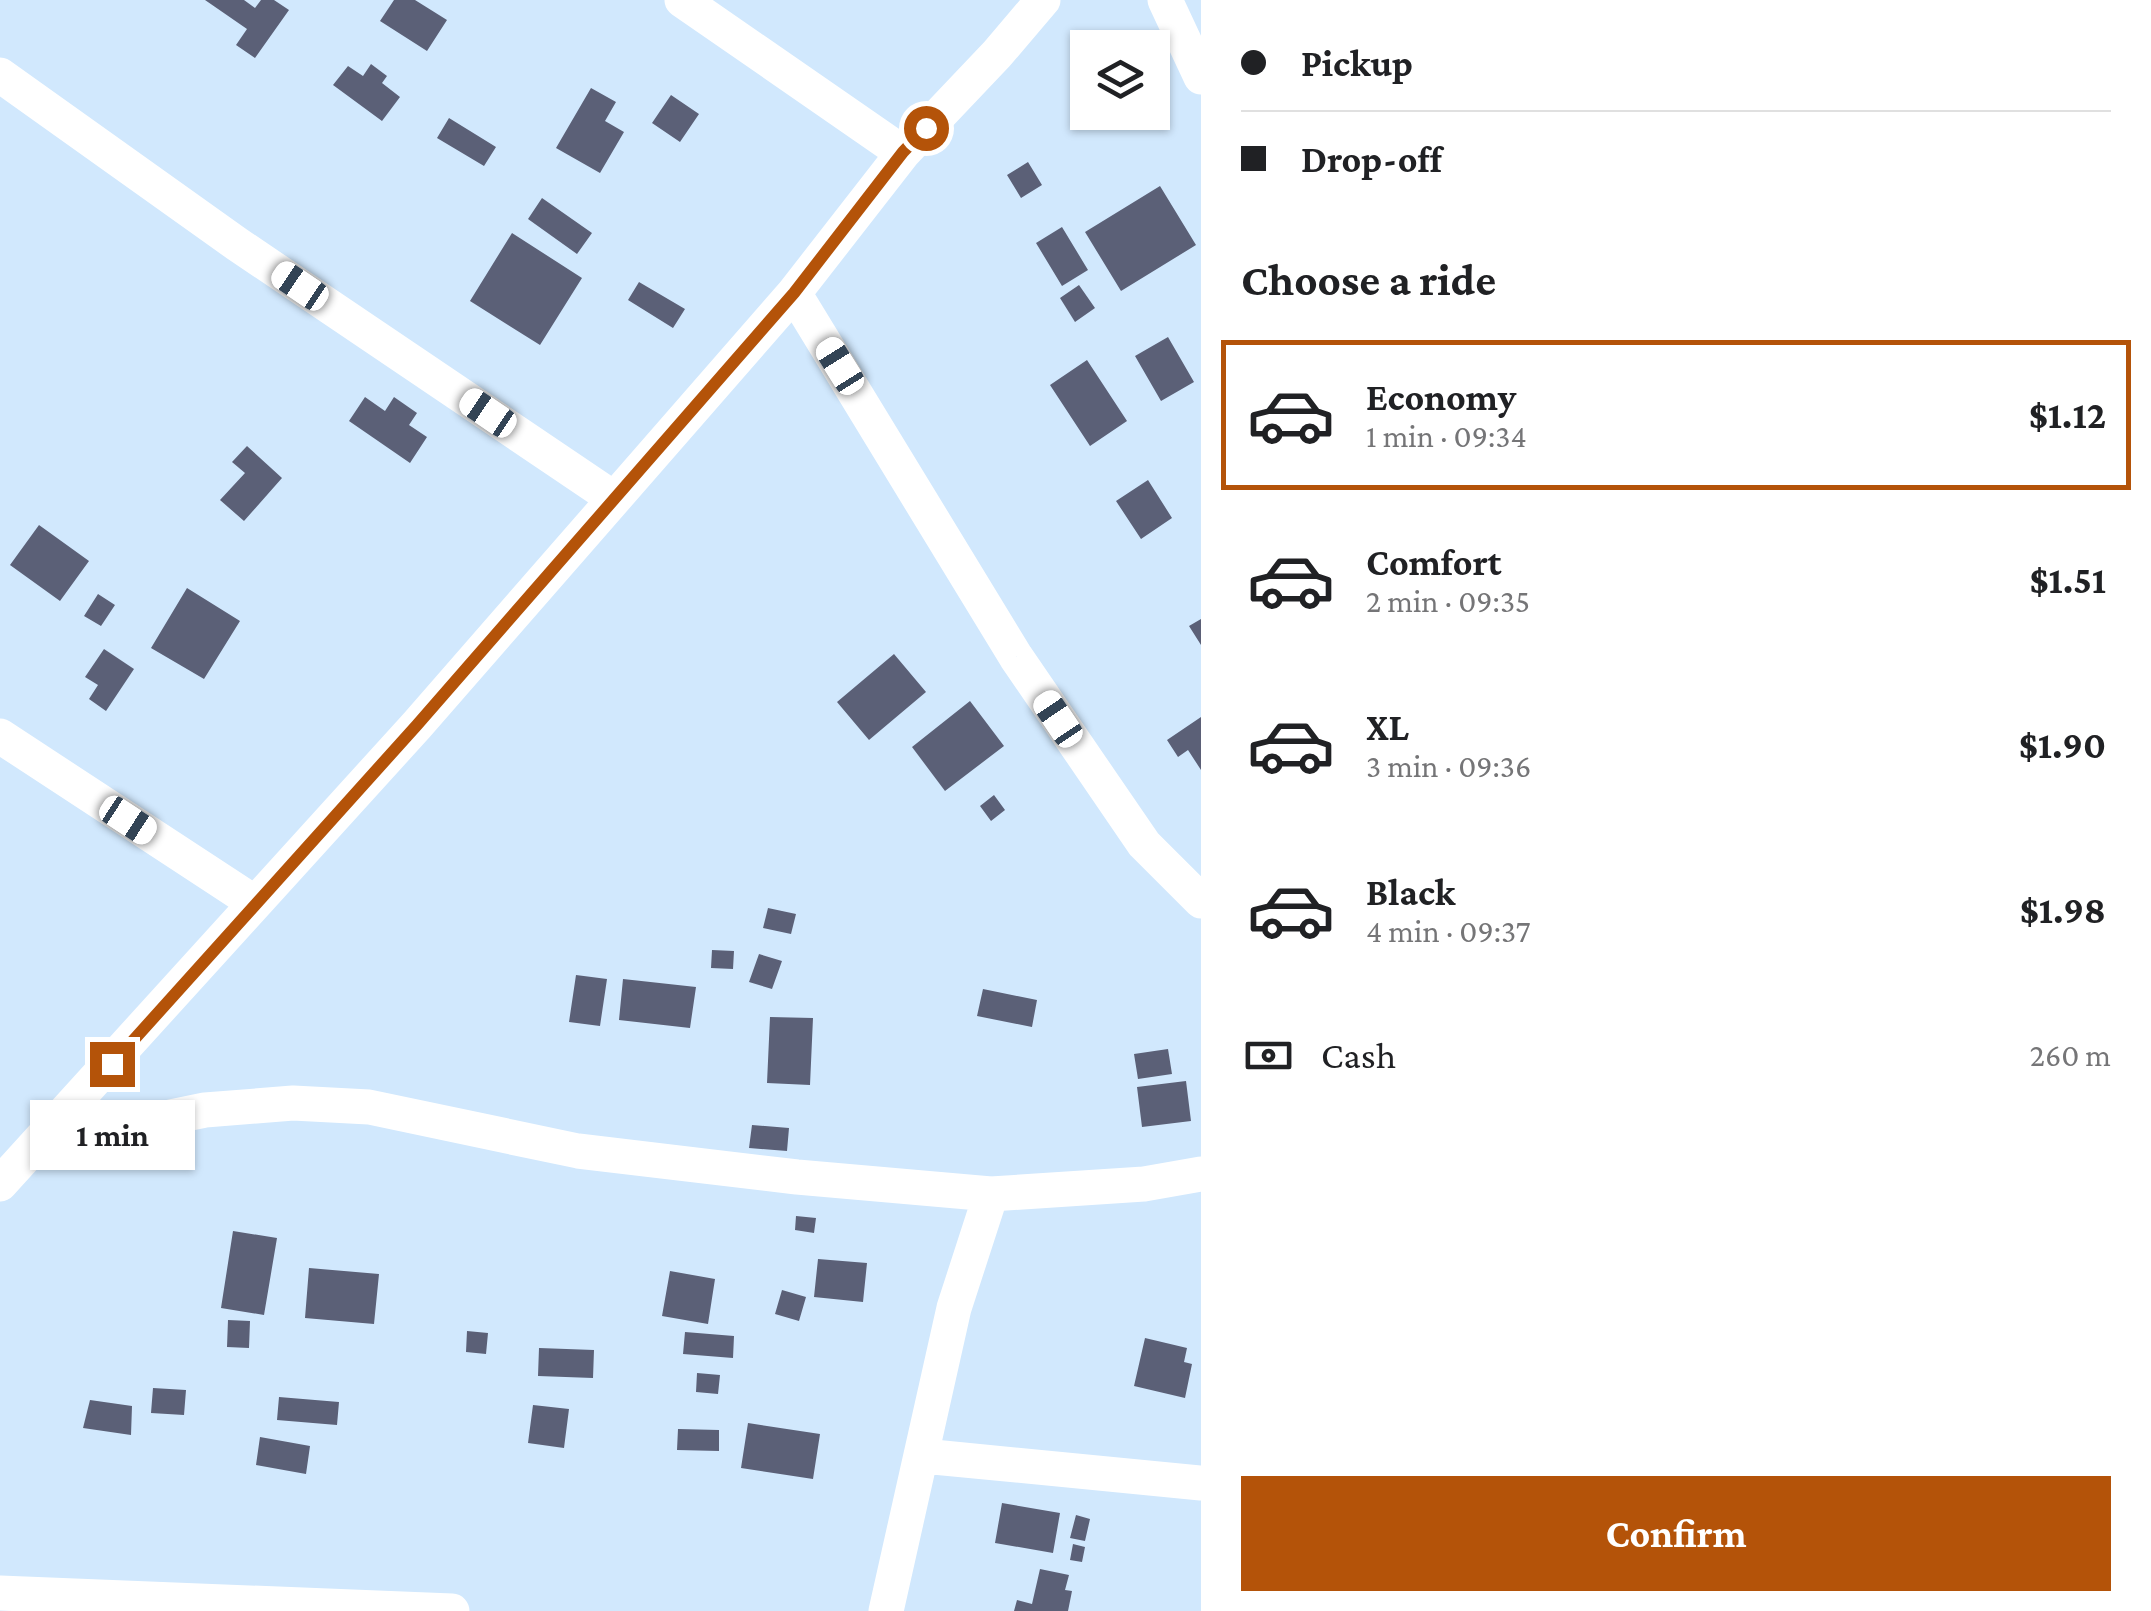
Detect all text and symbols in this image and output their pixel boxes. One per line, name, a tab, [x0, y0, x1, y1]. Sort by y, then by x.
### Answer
map controls	[1070, 30, 1170, 130]
button: layers	[1070, 30, 1170, 130]
text: Pickup	[1301, 42, 1413, 84]
route start	[904, 106, 949, 151]
text: Drop-off	[1301, 138, 1442, 180]
text: Choose a ride	[1241, 255, 1496, 305]
car	[267, 257, 333, 315]
car	[811, 333, 869, 399]
icon: car	[1246, 370, 1336, 460]
text: Economy	[1366, 376, 1516, 418]
car	[455, 384, 521, 442]
text: $1.12	[2029, 394, 2106, 436]
text: 1 min · 09:34	[1366, 418, 1527, 454]
icon: car	[1246, 535, 1336, 625]
text: Comfort	[1366, 541, 1502, 583]
text: $1.51	[2030, 559, 2106, 601]
text: 2 min · 09:35	[1366, 583, 1530, 619]
car	[1029, 686, 1087, 752]
icon: car	[1246, 700, 1336, 790]
text: XL	[1366, 706, 1409, 748]
text: $1.90	[2019, 724, 2106, 766]
text: 3 min · 09:36	[1366, 748, 1531, 784]
car	[95, 791, 161, 849]
icon: car	[1246, 865, 1336, 955]
text: Black	[1366, 871, 1455, 913]
text: $1.98	[2020, 889, 2106, 931]
text: 4 min · 09:37	[1366, 913, 1531, 949]
icon: cash	[1241, 1028, 1296, 1083]
text: Cash	[1321, 1034, 1396, 1076]
text: 260 m	[2030, 1037, 2111, 1073]
route end	[90, 1042, 135, 1087]
callout: 1 min	[29, 1099, 194, 1169]
text: 1 min	[76, 1117, 149, 1153]
button: Confirm	[1241, 1476, 2111, 1591]

